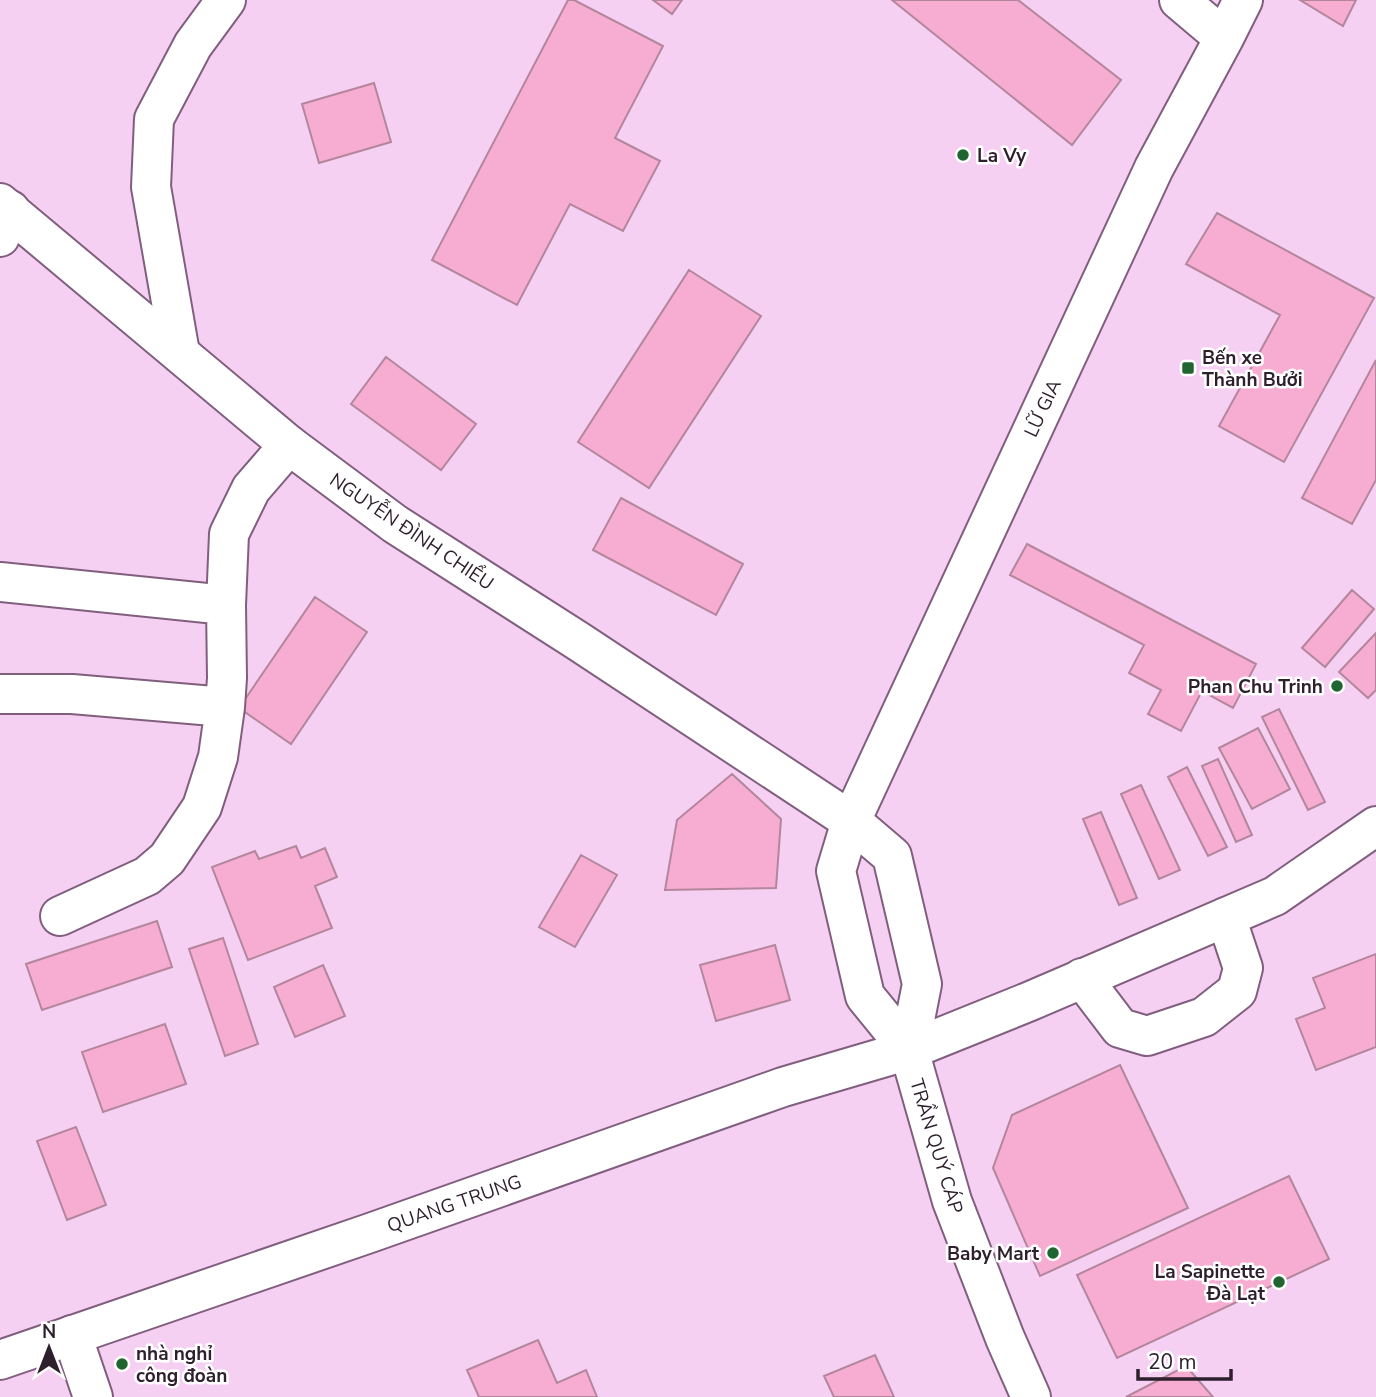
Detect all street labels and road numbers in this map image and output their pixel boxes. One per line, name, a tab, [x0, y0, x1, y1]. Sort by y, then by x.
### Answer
street label: LỮ GIA	[1018, 375, 1068, 442]
street label: NGUYỄN ĐÌNH CHIỂU	[324, 466, 500, 596]
street label: TRẦN QUÝ CÁP	[903, 1075, 971, 1217]
street label: QUANG TRUNG	[384, 1169, 525, 1239]

